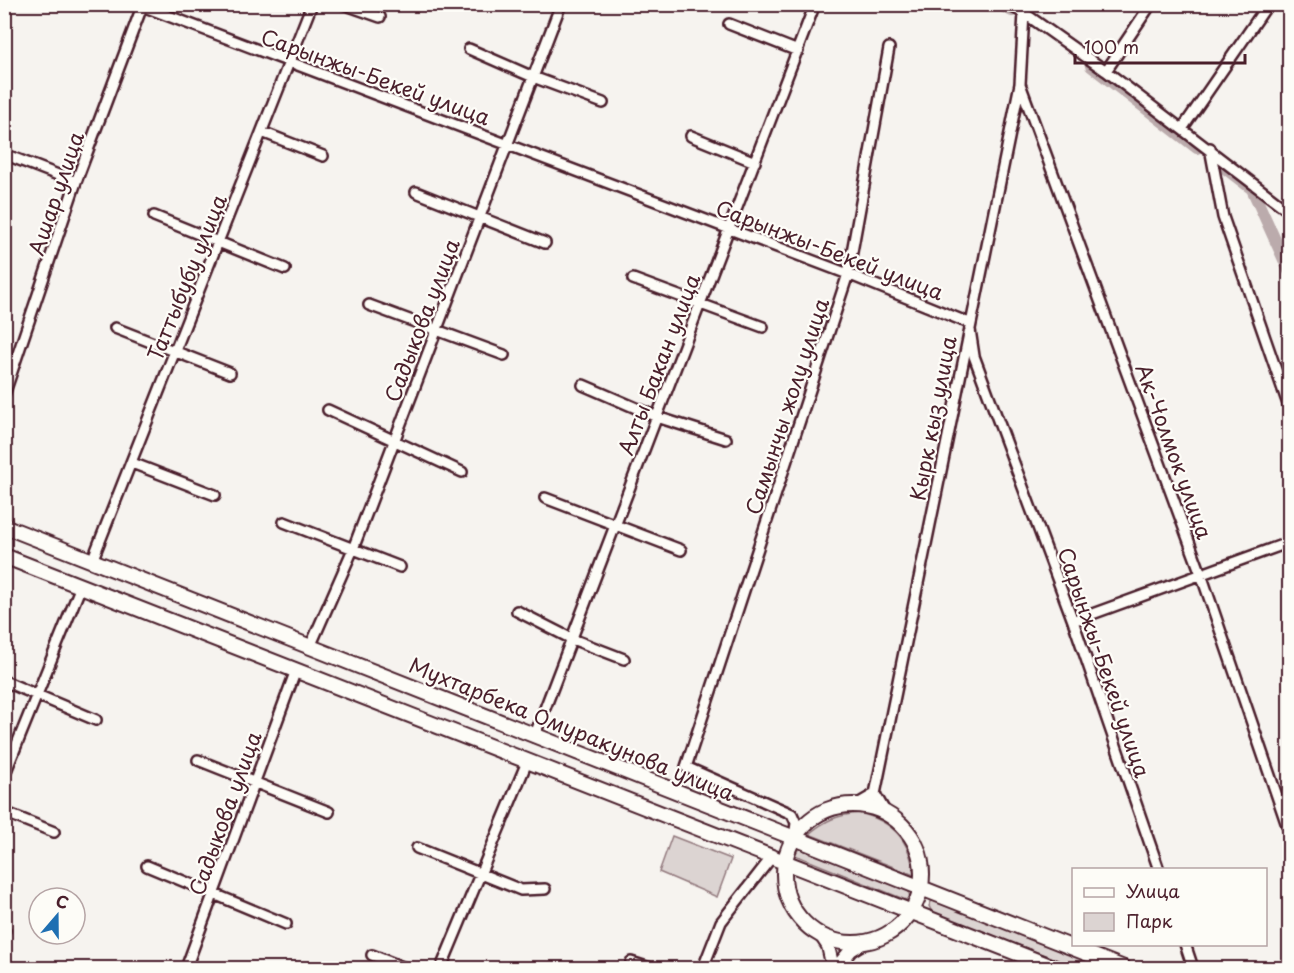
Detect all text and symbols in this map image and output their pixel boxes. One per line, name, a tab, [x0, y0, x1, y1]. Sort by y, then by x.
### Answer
street label: Сарынжы-Бекей улица	[257, 20, 496, 133]
scale bar	[1075, 27, 1244, 65]
text: 100 m	[1084, 33, 1139, 60]
street label: Ашар улица	[19, 126, 91, 259]
street label: Таттыбубу улица	[138, 188, 234, 365]
street label: Сарынжы-Бекей улица	[711, 191, 949, 308]
street label: Садыкова улица	[375, 233, 467, 406]
street label: Алты Бакан улица	[609, 268, 708, 459]
street label: Самынчы жолу улица	[736, 293, 836, 518]
street label: Кырк кыз улица	[900, 332, 964, 503]
street label: Ак-Чолмок улица	[1128, 359, 1222, 544]
street label: Сарынжы-Бекей улица	[1051, 542, 1160, 782]
street label: Мухтарбека Омуракунова улица	[405, 648, 740, 808]
street label: Садыкова улица	[179, 726, 269, 900]
legend	[1072, 868, 1267, 946]
text: Улица	[1126, 877, 1180, 904]
north arrow	[27, 886, 87, 946]
text: С	[53, 888, 72, 914]
text: Парк	[1126, 907, 1173, 934]

